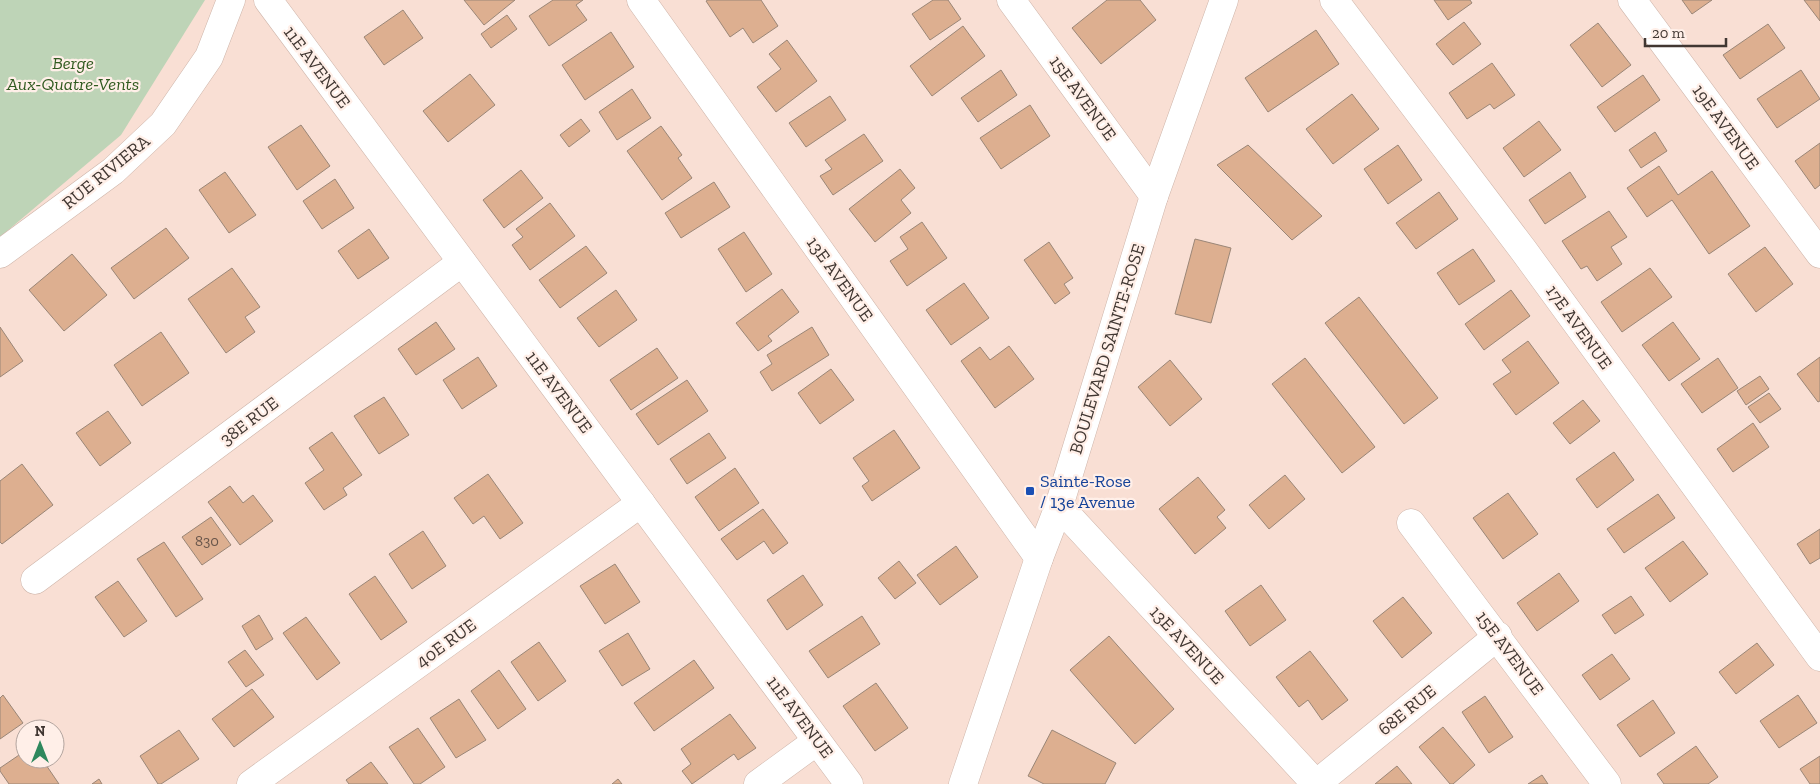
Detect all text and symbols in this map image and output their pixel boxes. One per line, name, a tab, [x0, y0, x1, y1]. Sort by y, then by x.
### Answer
scale bar	[1645, 15, 1726, 47]
street label: 11E AVENUE	[279, 21, 355, 113]
text: 20 m	[1652, 24, 1685, 42]
street label: 15E AVENUE	[1045, 51, 1121, 145]
park label: Berge Aux-Quatre-Vents	[6, 52, 139, 95]
street label: 19E AVENUE	[1688, 80, 1764, 174]
street label: RUE RIVIERA	[58, 130, 154, 214]
street label: 13E AVENUE	[802, 232, 878, 326]
street label: BOULEVARD SAINTE-ROSE	[1064, 241, 1150, 457]
street label: 17E AVENUE	[1541, 281, 1617, 373]
street label: 11E AVENUE	[521, 346, 597, 438]
street label: 38E RUE	[215, 392, 283, 450]
place label: Sainte-Rose / 13e Avenue	[1040, 470, 1135, 513]
marker: Sainte-Rose / 13e Avenue	[1024, 485, 1036, 497]
house number: 830	[195, 532, 219, 550]
street label: 13E AVENUE	[1145, 601, 1229, 689]
street label: 15E AVENUE	[1471, 607, 1549, 699]
street label: 40E RUE	[412, 614, 480, 672]
street label: 11E AVENUE	[762, 671, 838, 763]
street label: 68E RUE	[1374, 680, 1440, 740]
north arrow	[15, 719, 65, 769]
text: N	[35, 723, 46, 740]

